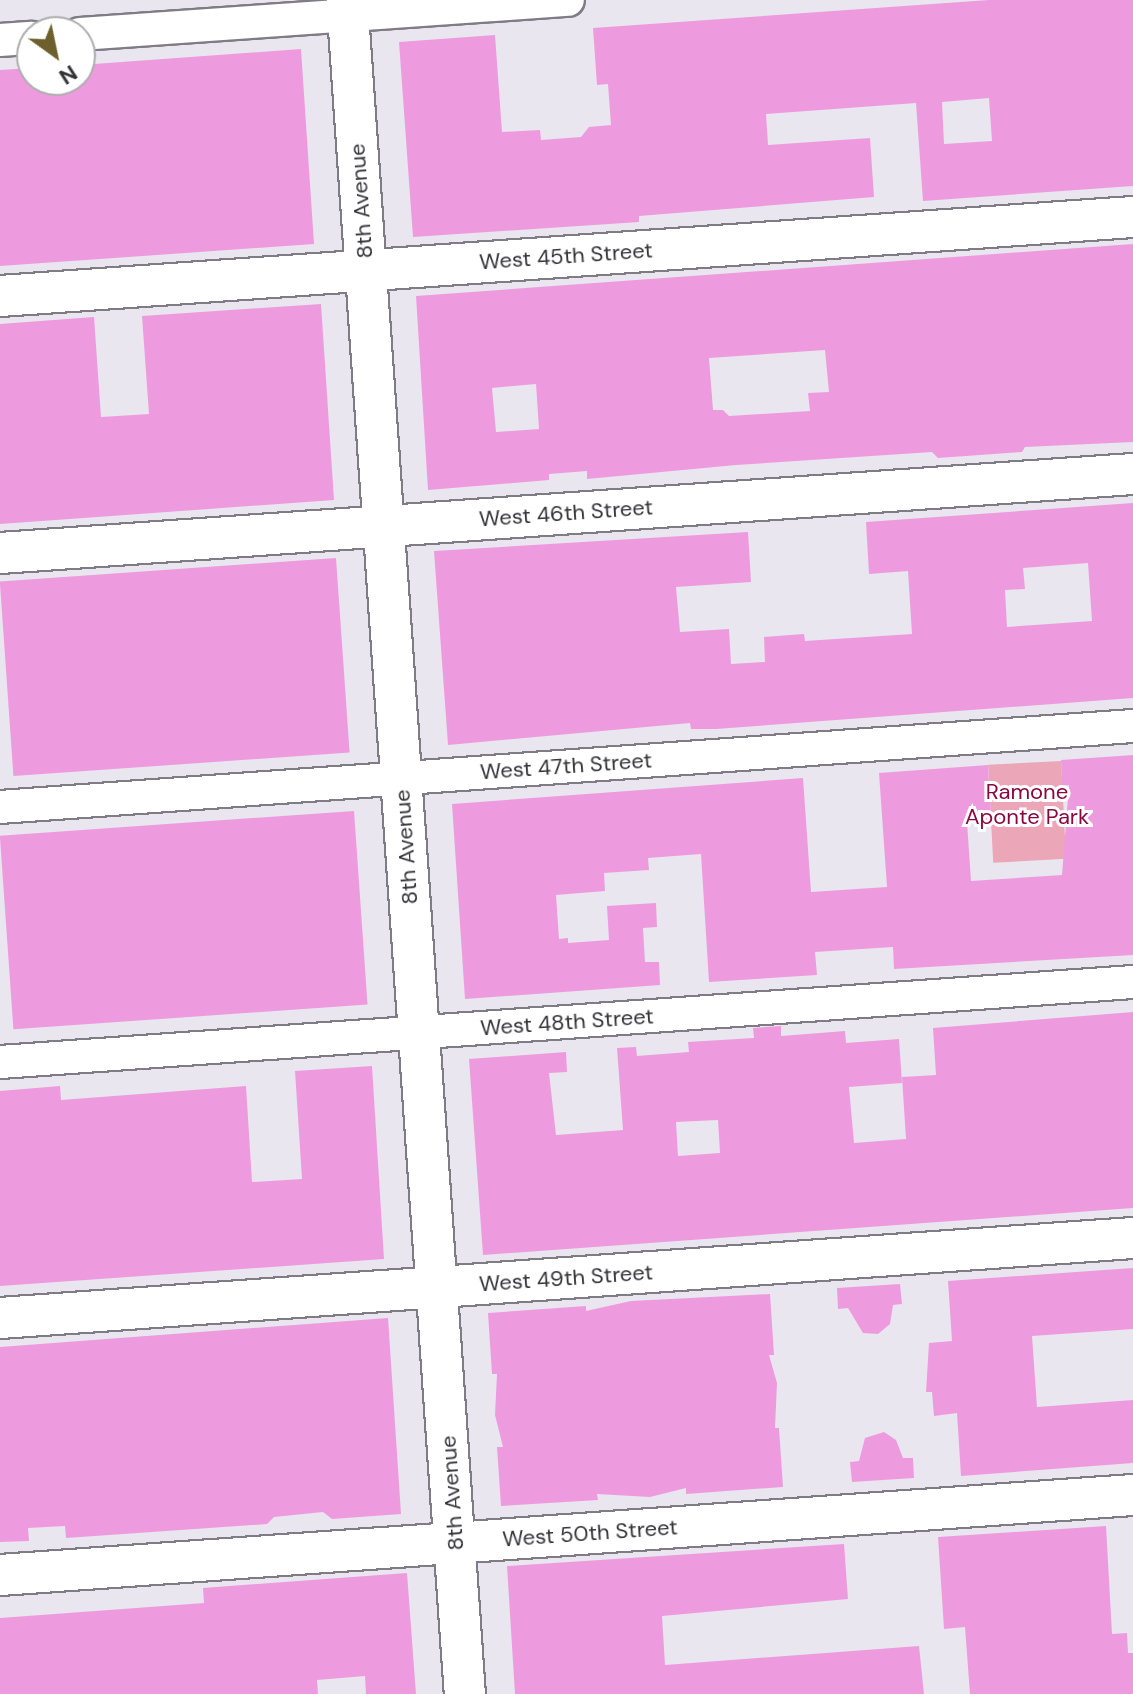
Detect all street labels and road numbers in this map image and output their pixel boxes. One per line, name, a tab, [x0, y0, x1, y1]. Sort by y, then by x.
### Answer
street label: 8th Avenue	[344, 143, 378, 259]
street label: West 45th Street	[478, 237, 654, 275]
street label: West 46th Street	[478, 494, 654, 532]
street label: West 47th Street	[479, 747, 653, 785]
street label: 8th Avenue	[389, 789, 423, 905]
street label: West 48th Street	[479, 1003, 655, 1041]
street label: West 49th Street	[478, 1259, 654, 1297]
street label: 8th Avenue	[435, 1435, 469, 1551]
street label: West 50th Street	[501, 1514, 679, 1552]

